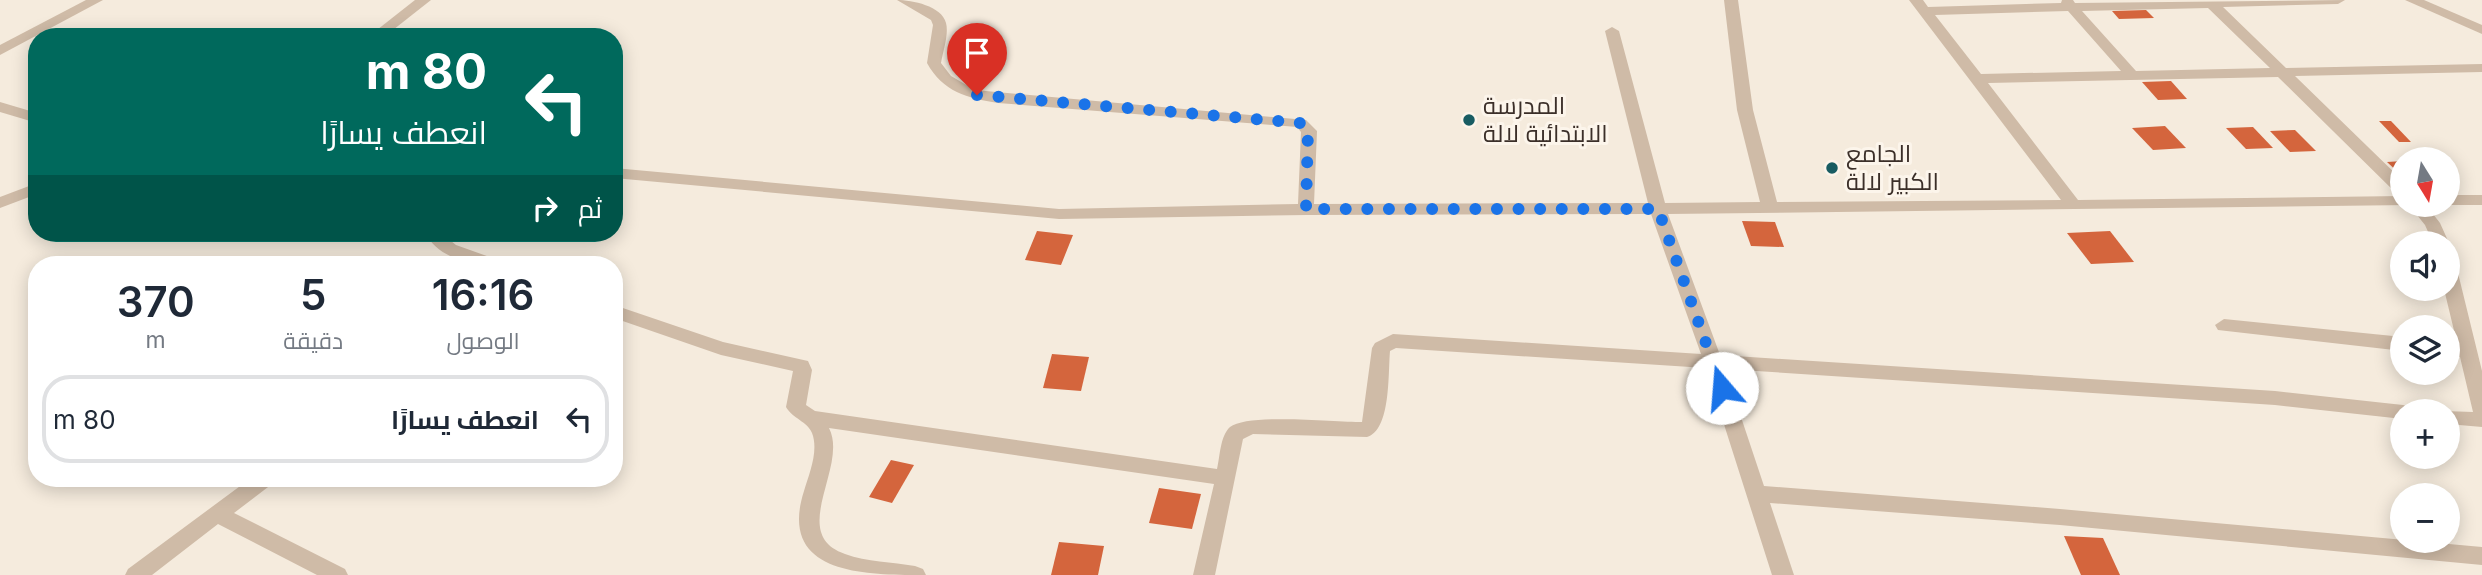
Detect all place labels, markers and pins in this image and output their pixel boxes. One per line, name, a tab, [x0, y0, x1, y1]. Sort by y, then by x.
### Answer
pin	[947, 23, 1007, 95]
place label: المدرسة الابتدائية لالة	[1483, 91, 1608, 148]
marker: المدرسة الابتدائية لالة	[1461, 112, 1477, 128]
place label: الجامع الكبير لالة	[1846, 139, 1939, 196]
marker: الجامع الكبير لالة	[1824, 160, 1840, 176]

